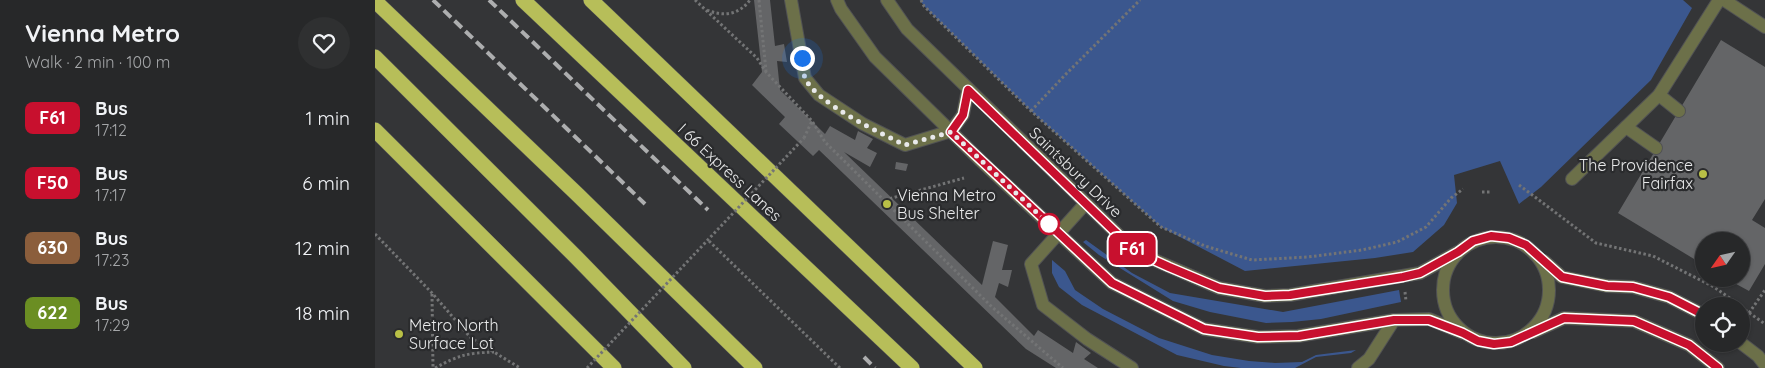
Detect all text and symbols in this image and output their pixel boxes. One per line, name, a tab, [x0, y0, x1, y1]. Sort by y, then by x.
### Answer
button: heart	[298, 17, 350, 69]
text: Vienna Metro	[25, 18, 180, 48]
your location	[790, 46, 815, 71]
text: Walk · 2 min · 100 m	[25, 52, 170, 72]
text: Bus	[95, 96, 128, 120]
text: F61	[39, 106, 66, 129]
text: 1 min	[305, 106, 350, 130]
street label: I 66 Express Lanes	[674, 119, 786, 225]
text: 17:12	[95, 120, 127, 140]
street label: Saintsbury Drive	[1025, 123, 1127, 221]
place label: The Providence Fairfax	[1579, 155, 1693, 193]
text: Bus	[95, 161, 128, 185]
marker: The Providence Fairfax	[1697, 168, 1709, 180]
text: F50	[37, 171, 68, 194]
text: 6 min	[302, 171, 350, 195]
text: 17:17	[95, 185, 126, 205]
place label: Vienna Metro Bus Shelter	[897, 185, 996, 223]
marker: Vienna Metro Bus Shelter	[881, 198, 893, 210]
unlabelled marker	[1038, 213, 1060, 235]
text: Bus	[95, 226, 128, 250]
north arrow	[1695, 232, 1750, 288]
map controls	[1695, 232, 1750, 352]
line badge: F61	[1103, 233, 1161, 265]
text: 630	[37, 236, 68, 259]
text: 12 min	[295, 236, 350, 260]
text: F61	[1119, 237, 1145, 260]
text: 17:23	[95, 250, 129, 270]
text: Bus	[95, 291, 128, 315]
button: locate	[1695, 297, 1750, 352]
text: 622	[37, 301, 68, 324]
text: 18 min	[295, 301, 350, 325]
text: 17:29	[95, 315, 130, 335]
place label: Metro North Surface Lot	[409, 315, 499, 353]
marker: Metro North Surface Lot	[393, 328, 405, 340]

